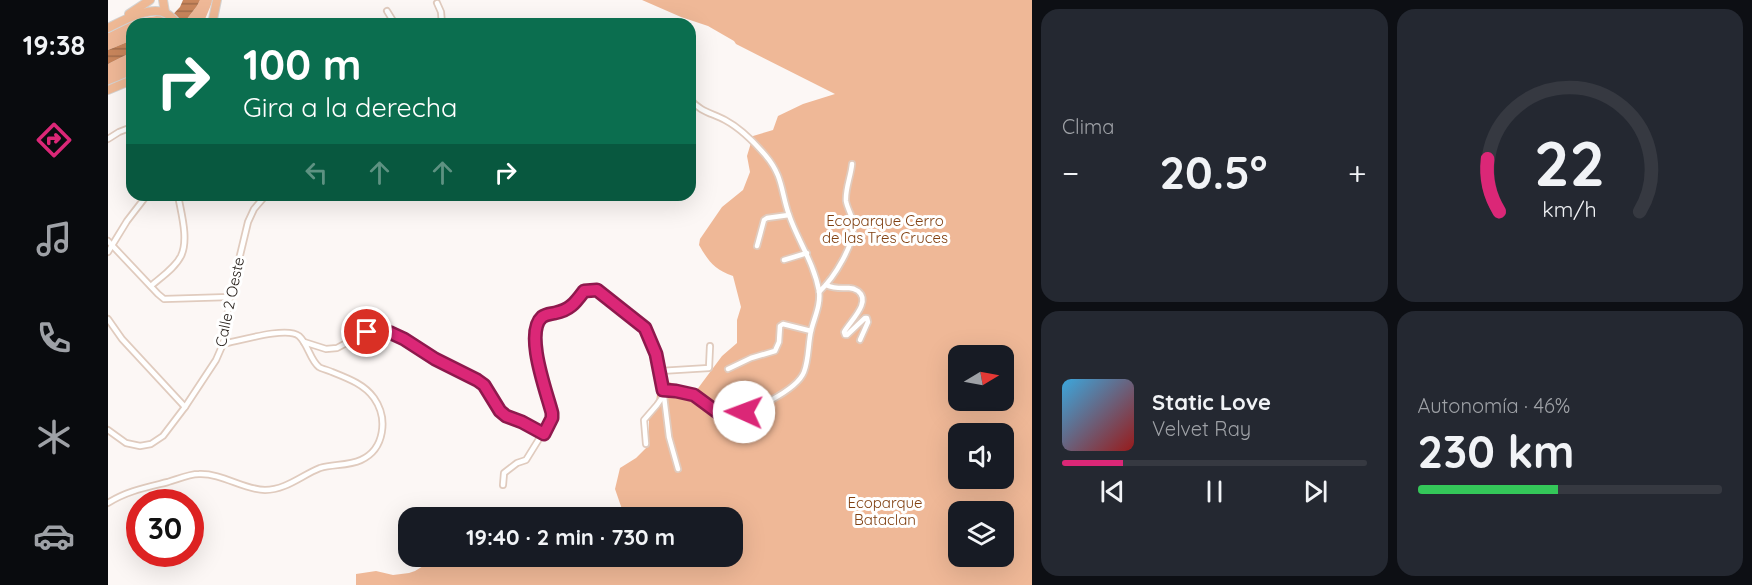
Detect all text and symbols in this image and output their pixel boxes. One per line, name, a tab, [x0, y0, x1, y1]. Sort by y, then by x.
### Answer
text: 19:38	[23, 28, 85, 62]
text: 100 m	[243, 38, 361, 91]
icon: right	[144, 42, 222, 120]
text: Gira a la derecha	[243, 90, 457, 124]
text: Clima	[1062, 114, 1114, 139]
icon: directions	[33, 119, 75, 161]
text: 22	[1534, 124, 1605, 202]
text: 20.5°	[1160, 144, 1268, 200]
text: −	[1062, 152, 1079, 193]
text: +	[1348, 152, 1366, 193]
icon: left	[300, 156, 333, 189]
icon: ahead	[363, 156, 396, 189]
icon: ahead	[426, 156, 459, 189]
icon: right	[489, 156, 522, 189]
text: km/h	[1543, 197, 1597, 223]
park label: Ecoparque Cerro de las Tres Cruces	[822, 211, 948, 247]
icon: music	[33, 218, 75, 260]
street label: Calle 2 Oeste	[211, 255, 248, 348]
pin	[341, 306, 392, 357]
icon: arrive	[350, 315, 383, 348]
icon: phone	[33, 317, 75, 359]
north arrow	[948, 345, 1014, 411]
map controls	[948, 345, 1014, 567]
position arrow	[712, 380, 776, 444]
text: Static Love	[1152, 388, 1271, 416]
text: Autonomía · 46%	[1418, 393, 1570, 418]
icon: climate	[33, 416, 75, 458]
text: Velvet Ray	[1152, 416, 1251, 441]
button: sound	[948, 423, 1014, 489]
text: 230 km	[1418, 423, 1575, 479]
icon: previous	[1096, 475, 1129, 508]
icon: pause	[1198, 475, 1231, 508]
icon: next	[1299, 475, 1332, 508]
speed limit sign: 30	[126, 489, 204, 567]
park label: Ecoparque Bataclan	[847, 493, 923, 529]
button: layers	[948, 501, 1014, 567]
icon: car	[33, 515, 75, 557]
text: 19:40 · 2 min · 730 m	[466, 523, 675, 551]

